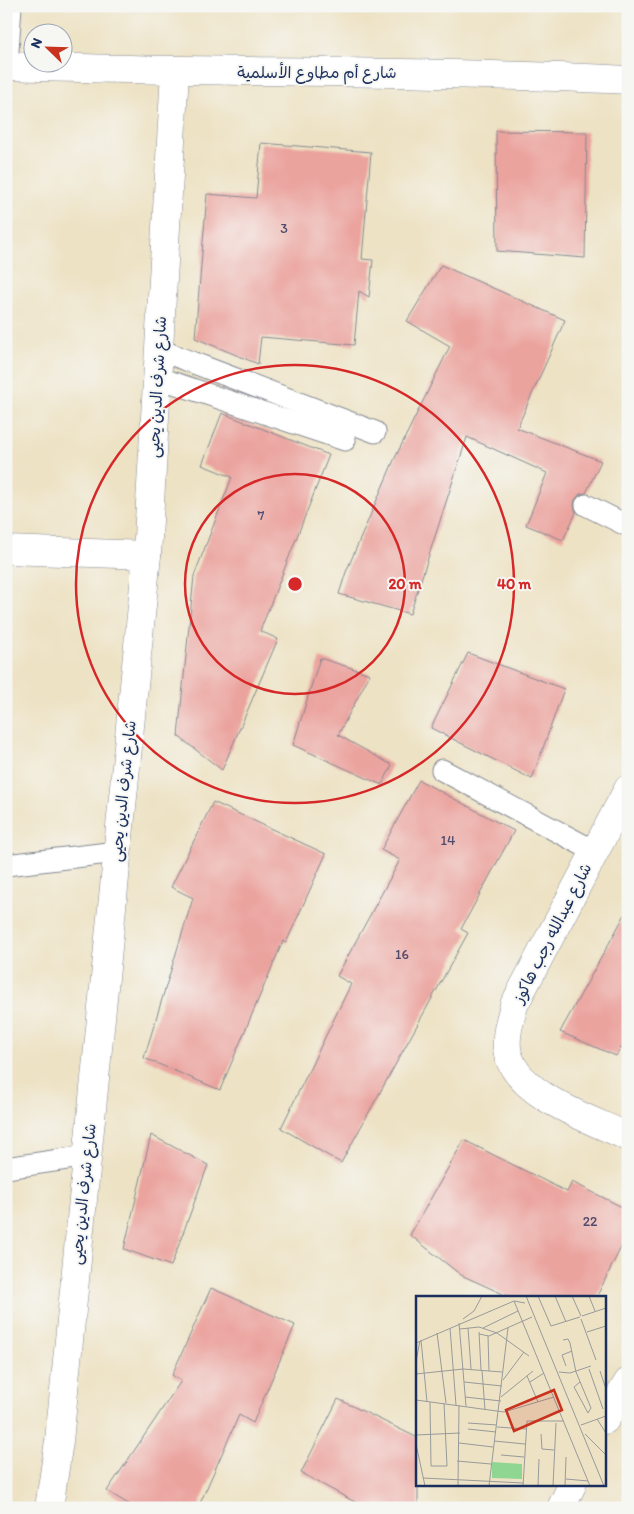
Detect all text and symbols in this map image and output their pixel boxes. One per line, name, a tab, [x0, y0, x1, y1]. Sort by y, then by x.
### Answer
north arrow	[22, 22, 72, 72]
text: N	[27, 35, 46, 51]
street label: شارع أم مطاوع الأسلمية	[237, 62, 397, 85]
house number: 3	[280, 220, 288, 237]
street label: شارع شرف الدين يحيى	[144, 316, 172, 459]
house number: 7	[258, 507, 265, 524]
centre of rings	[286, 575, 304, 593]
text: 20 m	[388, 575, 422, 593]
text: 40 m	[497, 575, 532, 593]
street label: شارع شرف الدين يحيى	[106, 719, 142, 863]
house number: 14	[441, 832, 456, 849]
street label: شارع عبدالله رجب هاكوز	[508, 860, 597, 1009]
house number: 16	[395, 946, 409, 963]
street label: شارع شرف الدين يحيى	[66, 1122, 102, 1266]
house number: 22	[583, 1213, 598, 1230]
inset map	[416, 1296, 606, 1486]

